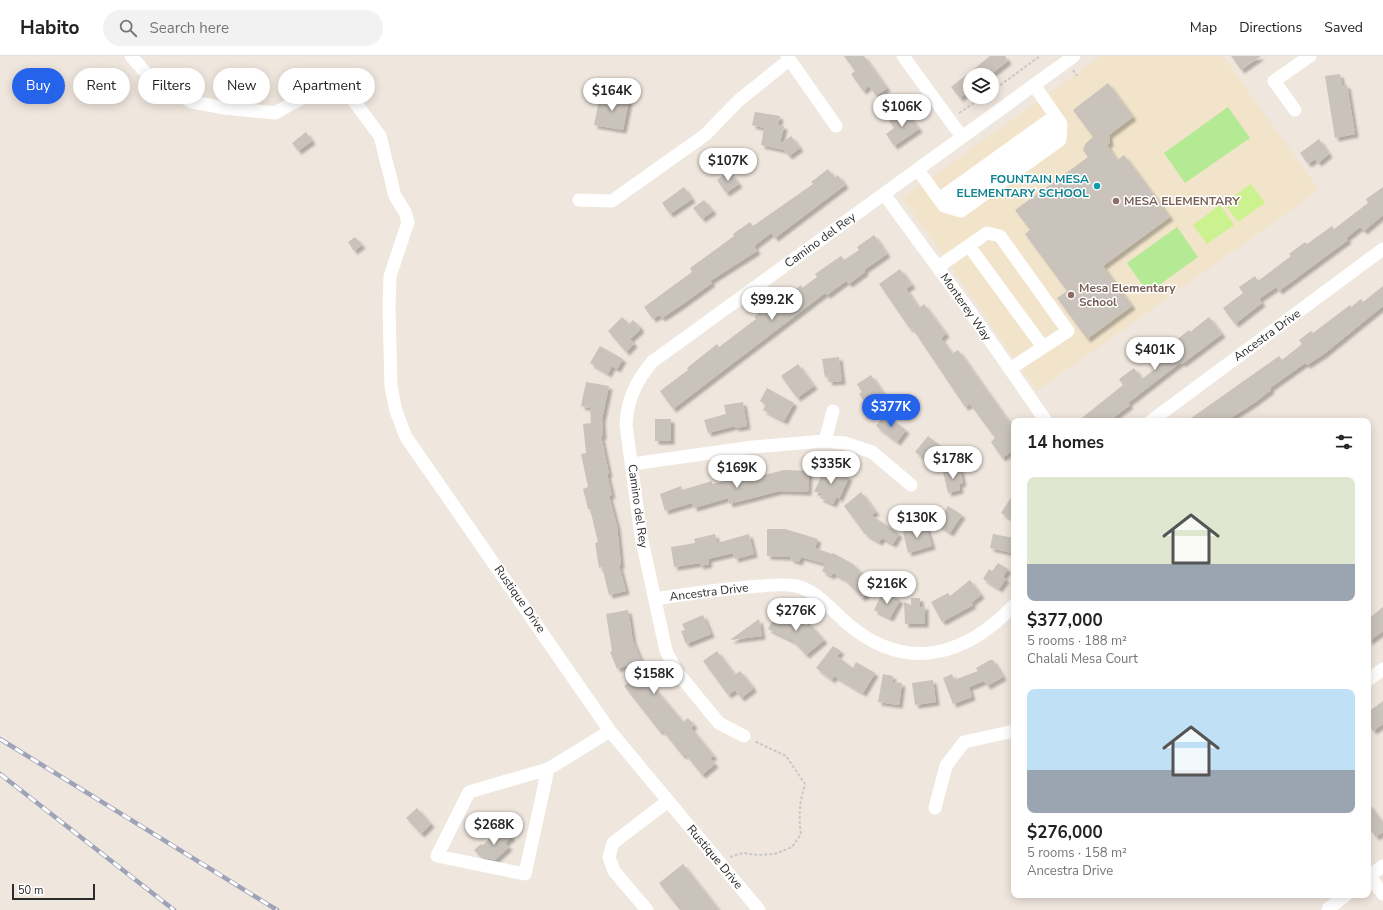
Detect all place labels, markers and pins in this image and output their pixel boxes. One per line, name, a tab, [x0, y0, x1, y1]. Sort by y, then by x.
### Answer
pin: $164K	[584, 78, 640, 112]
pin: $106K	[874, 94, 930, 128]
pin: $107K	[700, 148, 756, 182]
place label: FOUNTAIN MESA ELEMENTARY SCHOOL	[957, 171, 1089, 201]
marker: FOUNTAIN MESA ELEMENTARY SCHOOL	[1092, 181, 1102, 191]
place label: MESA ELEMENTARY	[1124, 193, 1240, 209]
marker: MESA ELEMENTARY	[1111, 196, 1121, 206]
place label: Mesa Elementary School	[1079, 280, 1176, 310]
pin: $99.2K	[739, 287, 805, 321]
marker: Mesa Elementary School	[1066, 290, 1076, 300]
pin: $401K	[1127, 337, 1183, 371]
pin: $377K	[863, 394, 919, 428]
pin: $178K	[925, 446, 981, 480]
pin: $335K	[803, 451, 859, 485]
pin: $169K	[709, 455, 765, 489]
pin: $130K	[889, 505, 945, 539]
pin: $216K	[859, 571, 915, 605]
pin: $276K	[768, 598, 824, 632]
pin: $158K	[626, 661, 682, 695]
pin: $268K	[466, 812, 522, 846]

